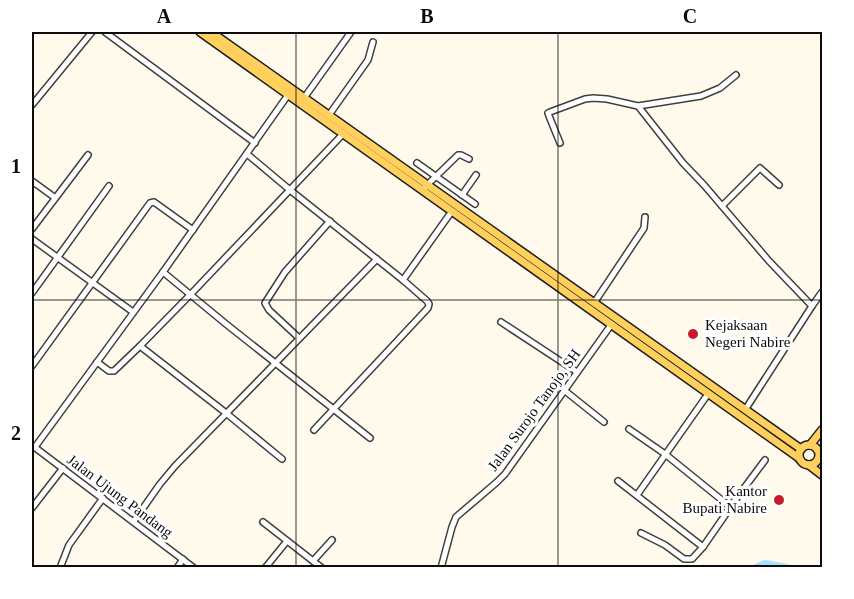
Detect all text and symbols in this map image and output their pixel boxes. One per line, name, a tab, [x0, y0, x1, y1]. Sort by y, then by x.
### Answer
text: A	[157, 5, 172, 27]
text: B	[420, 5, 434, 27]
text: C	[683, 5, 697, 27]
text: 1	[11, 155, 21, 177]
place label: Kejaksaan Negeri Nabire	[705, 317, 791, 350]
marker: Kejaksaan Negeri Nabire	[686, 327, 700, 341]
street label: Jalan Surojo Tanojo, SH	[485, 346, 584, 474]
text: 2	[11, 422, 21, 444]
street label: Jalan Ujung Pandang	[64, 451, 176, 541]
place label: Kantor Bupati Nabire	[682, 483, 767, 516]
marker: Kantor Bupati Nabire	[772, 493, 786, 507]

